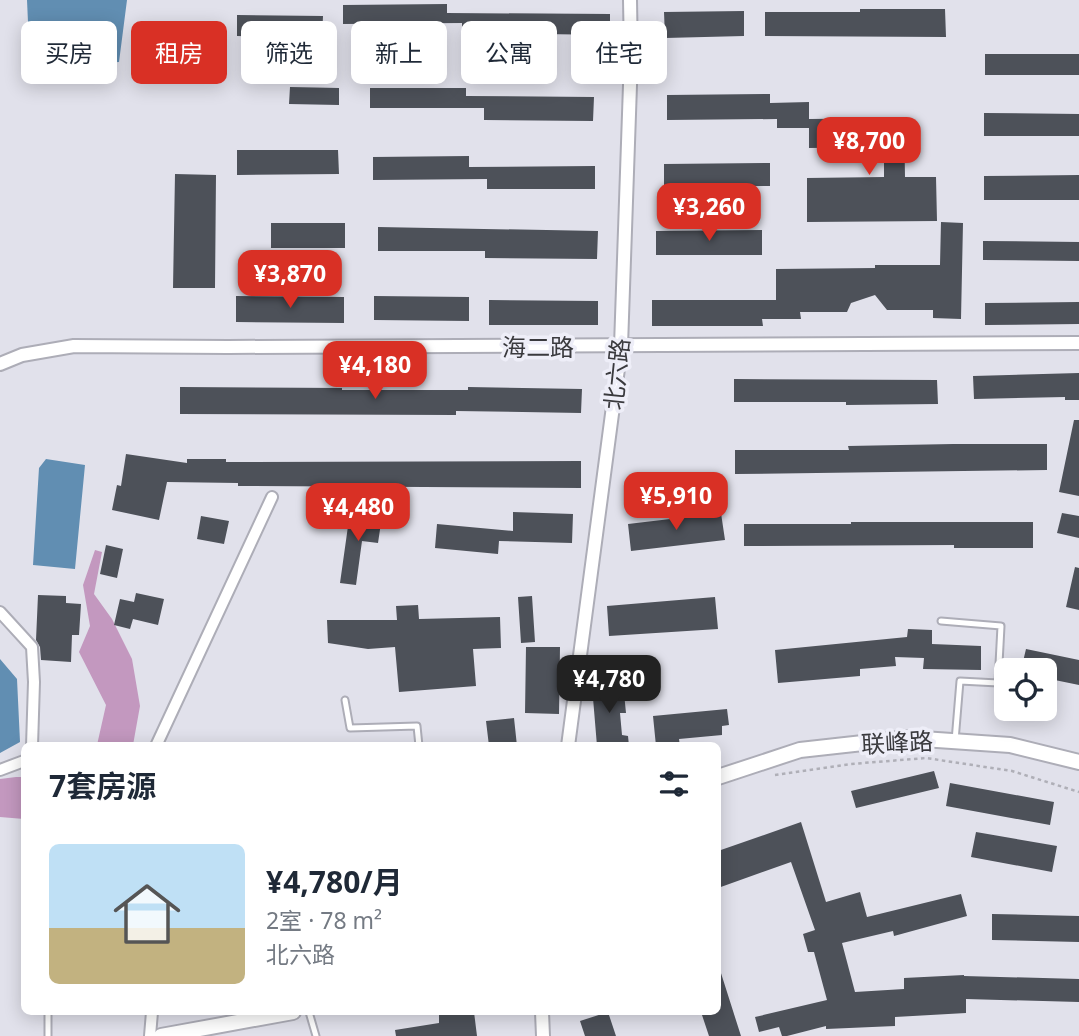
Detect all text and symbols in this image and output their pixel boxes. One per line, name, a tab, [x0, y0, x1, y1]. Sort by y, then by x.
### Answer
chip: 买房	[21, 21, 117, 84]
chip: 租房	[131, 21, 227, 84]
chip: 筛选	[241, 21, 337, 84]
chip: 新上	[351, 21, 447, 84]
chip: 公寓	[461, 21, 557, 84]
chip: 住宅	[571, 21, 667, 84]
pin: ¥8,700	[812, 118, 926, 177]
text: ¥8,700	[833, 124, 905, 156]
pin: ¥3,260	[652, 184, 766, 243]
text: ¥3,260	[673, 190, 745, 222]
pin: ¥3,870	[233, 250, 347, 310]
text: ¥3,870	[254, 257, 326, 289]
street label: 海二路	[502, 330, 574, 363]
street label: 北六路	[596, 336, 636, 412]
pin: ¥4,180	[318, 342, 432, 401]
text: ¥4,180	[339, 348, 411, 380]
pin: ¥5,910	[619, 472, 733, 532]
text: ¥5,910	[640, 479, 712, 511]
pin: ¥4,480	[301, 484, 415, 543]
text: ¥4,480	[322, 490, 394, 522]
pin: ¥4,780	[552, 656, 666, 715]
map controls	[994, 658, 1057, 721]
button: locate	[994, 658, 1057, 721]
text: ¥4,780	[573, 662, 645, 694]
street label: 联峰路	[860, 724, 934, 760]
text: 7套房源	[49, 765, 156, 806]
icon: filters	[655, 765, 693, 803]
text: ¥4,780/月	[266, 861, 403, 902]
icon: home	[105, 872, 189, 956]
text: 2室 · 78 m²	[266, 904, 382, 936]
text: 北六路	[266, 938, 335, 970]

